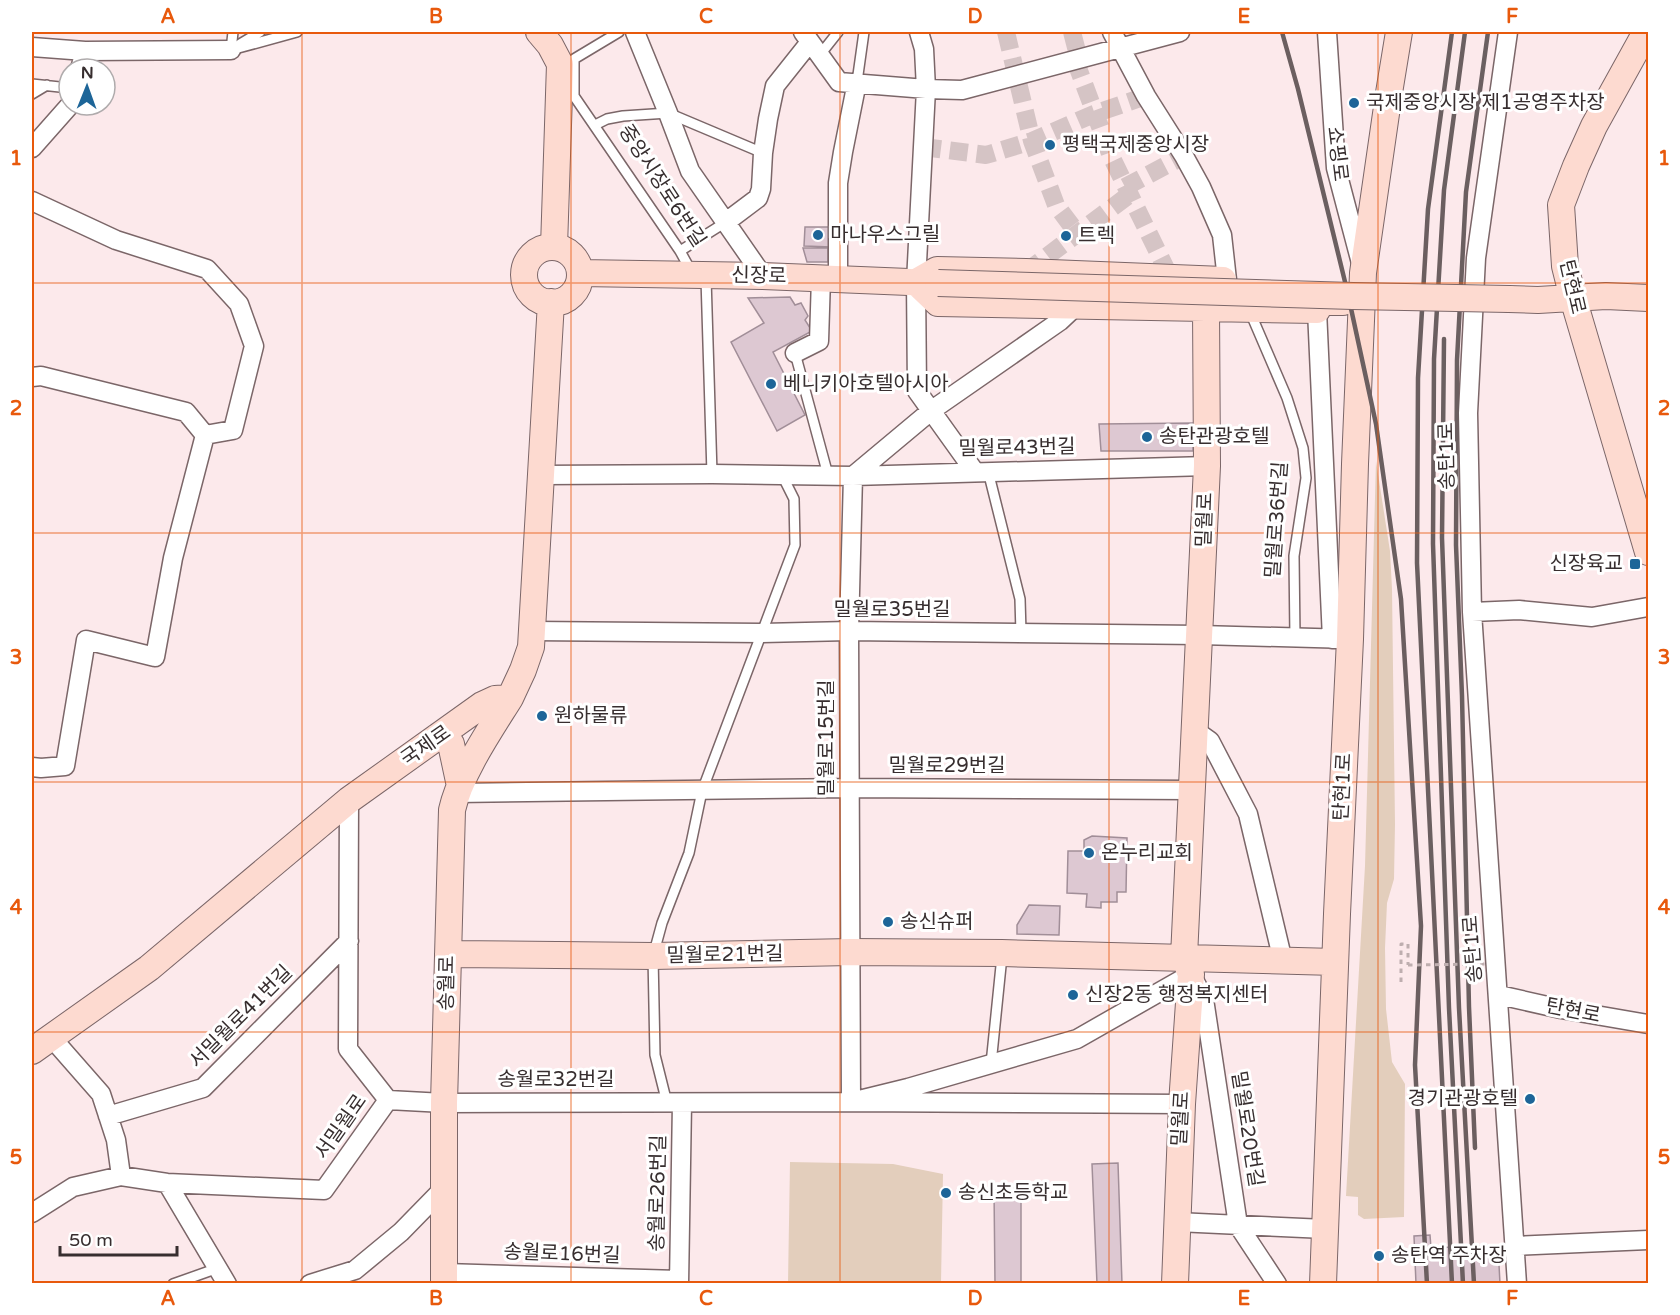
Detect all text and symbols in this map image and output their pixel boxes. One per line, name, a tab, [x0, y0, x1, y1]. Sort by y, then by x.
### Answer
text: A	[161, 5, 176, 29]
text: B	[429, 5, 443, 29]
text: C	[699, 5, 713, 29]
text: D	[967, 5, 983, 29]
text: E	[1238, 5, 1251, 29]
text: F	[1506, 5, 1518, 29]
north arrow	[57, 57, 117, 117]
text: N	[81, 63, 94, 83]
place label: 국제중앙시장 제1공영주차장	[1366, 91, 1605, 115]
marker: 국제중앙시장 제1공영주차장	[1347, 96, 1361, 110]
street label: 중앙시장로6번길	[613, 120, 711, 252]
street label: 쇼핑로	[1322, 125, 1352, 183]
place label: 평택국제중앙시장	[1062, 133, 1209, 157]
marker: 평택국제중앙시장	[1043, 138, 1057, 152]
text: 1	[10, 147, 22, 171]
text: 1	[1658, 147, 1670, 171]
place label: 마나우스그릴	[830, 223, 940, 247]
place label: 트렉	[1078, 224, 1115, 248]
marker: 마나우스그릴	[811, 228, 825, 242]
marker: 트렉	[1059, 229, 1073, 243]
street label: 탄현로	[1554, 257, 1590, 317]
street label: 신장로	[731, 264, 787, 288]
place label: 베니키아호텔아시아	[783, 372, 949, 396]
marker: 베니키아호텔아시아	[764, 377, 778, 391]
text: 2	[10, 397, 22, 421]
text: 2	[1658, 397, 1670, 421]
street label: 송탄1로	[1434, 422, 1460, 490]
place label: 송탄관광호텔	[1159, 425, 1269, 449]
marker: 송탄관광호텔	[1140, 430, 1154, 444]
street label: 밀월로43번길	[958, 435, 1076, 461]
street label: 밀월로36번길	[1261, 461, 1293, 579]
street label: 밀월로	[1192, 492, 1218, 548]
place label: 신장육교	[1549, 552, 1623, 576]
marker: 신장육교	[1628, 557, 1642, 571]
street label: 밀월로35번길	[833, 598, 951, 622]
text: 3	[10, 646, 22, 670]
text: 3	[1658, 646, 1670, 670]
street label: 밀월로15번길	[815, 679, 839, 797]
place label: 원하물류	[554, 704, 628, 728]
marker: 원하물류	[535, 709, 549, 723]
street label: 국제로	[397, 720, 455, 772]
street label: 탄현1로	[1329, 753, 1357, 821]
street label: 밀월로29번길	[888, 754, 1006, 778]
place label: 온누리교회	[1101, 841, 1193, 865]
marker: 온누리교회	[1082, 846, 1096, 860]
text: 4	[10, 896, 23, 920]
text: 4	[1658, 896, 1671, 920]
place label: 송신슈퍼	[900, 910, 974, 934]
street label: 송탄1로	[1459, 914, 1487, 984]
marker: 송신슈퍼	[881, 915, 895, 929]
street label: 밀월로21번길	[666, 942, 784, 968]
street label: 송월로	[435, 955, 459, 1011]
street label: 서밀월로41번길	[185, 961, 297, 1073]
place label: 신장2동 행정복지센터	[1085, 983, 1268, 1007]
marker: 신장2동 행정복지센터	[1066, 988, 1080, 1002]
street label: 탄현로	[1544, 994, 1602, 1028]
street label: 송월로32번길	[497, 1068, 615, 1092]
street label: 밀월로20번길	[1226, 1069, 1268, 1189]
place label: 경기관광호텔	[1408, 1087, 1518, 1111]
street label: 서밀월로	[310, 1090, 372, 1164]
street label: 밀월로	[1168, 1091, 1194, 1147]
marker: 경기관광호텔	[1523, 1092, 1537, 1106]
street label: 송월로26번길	[645, 1134, 671, 1252]
text: 5	[10, 1146, 22, 1170]
text: 5	[1658, 1146, 1670, 1170]
place label: 송신초등학교	[958, 1181, 1068, 1205]
marker: 송신초등학교	[939, 1186, 953, 1200]
scale bar	[60, 1219, 177, 1257]
text: 50 m	[69, 1229, 113, 1251]
street label: 송월로16번길	[503, 1240, 621, 1268]
place label: 송탄역 주차장	[1391, 1244, 1507, 1268]
marker: 송탄역 주차장	[1372, 1249, 1386, 1263]
text: A	[161, 1287, 176, 1311]
text: B	[429, 1287, 443, 1311]
text: C	[699, 1287, 713, 1311]
text: D	[967, 1287, 983, 1311]
text: E	[1238, 1287, 1251, 1311]
text: F	[1506, 1287, 1518, 1311]

